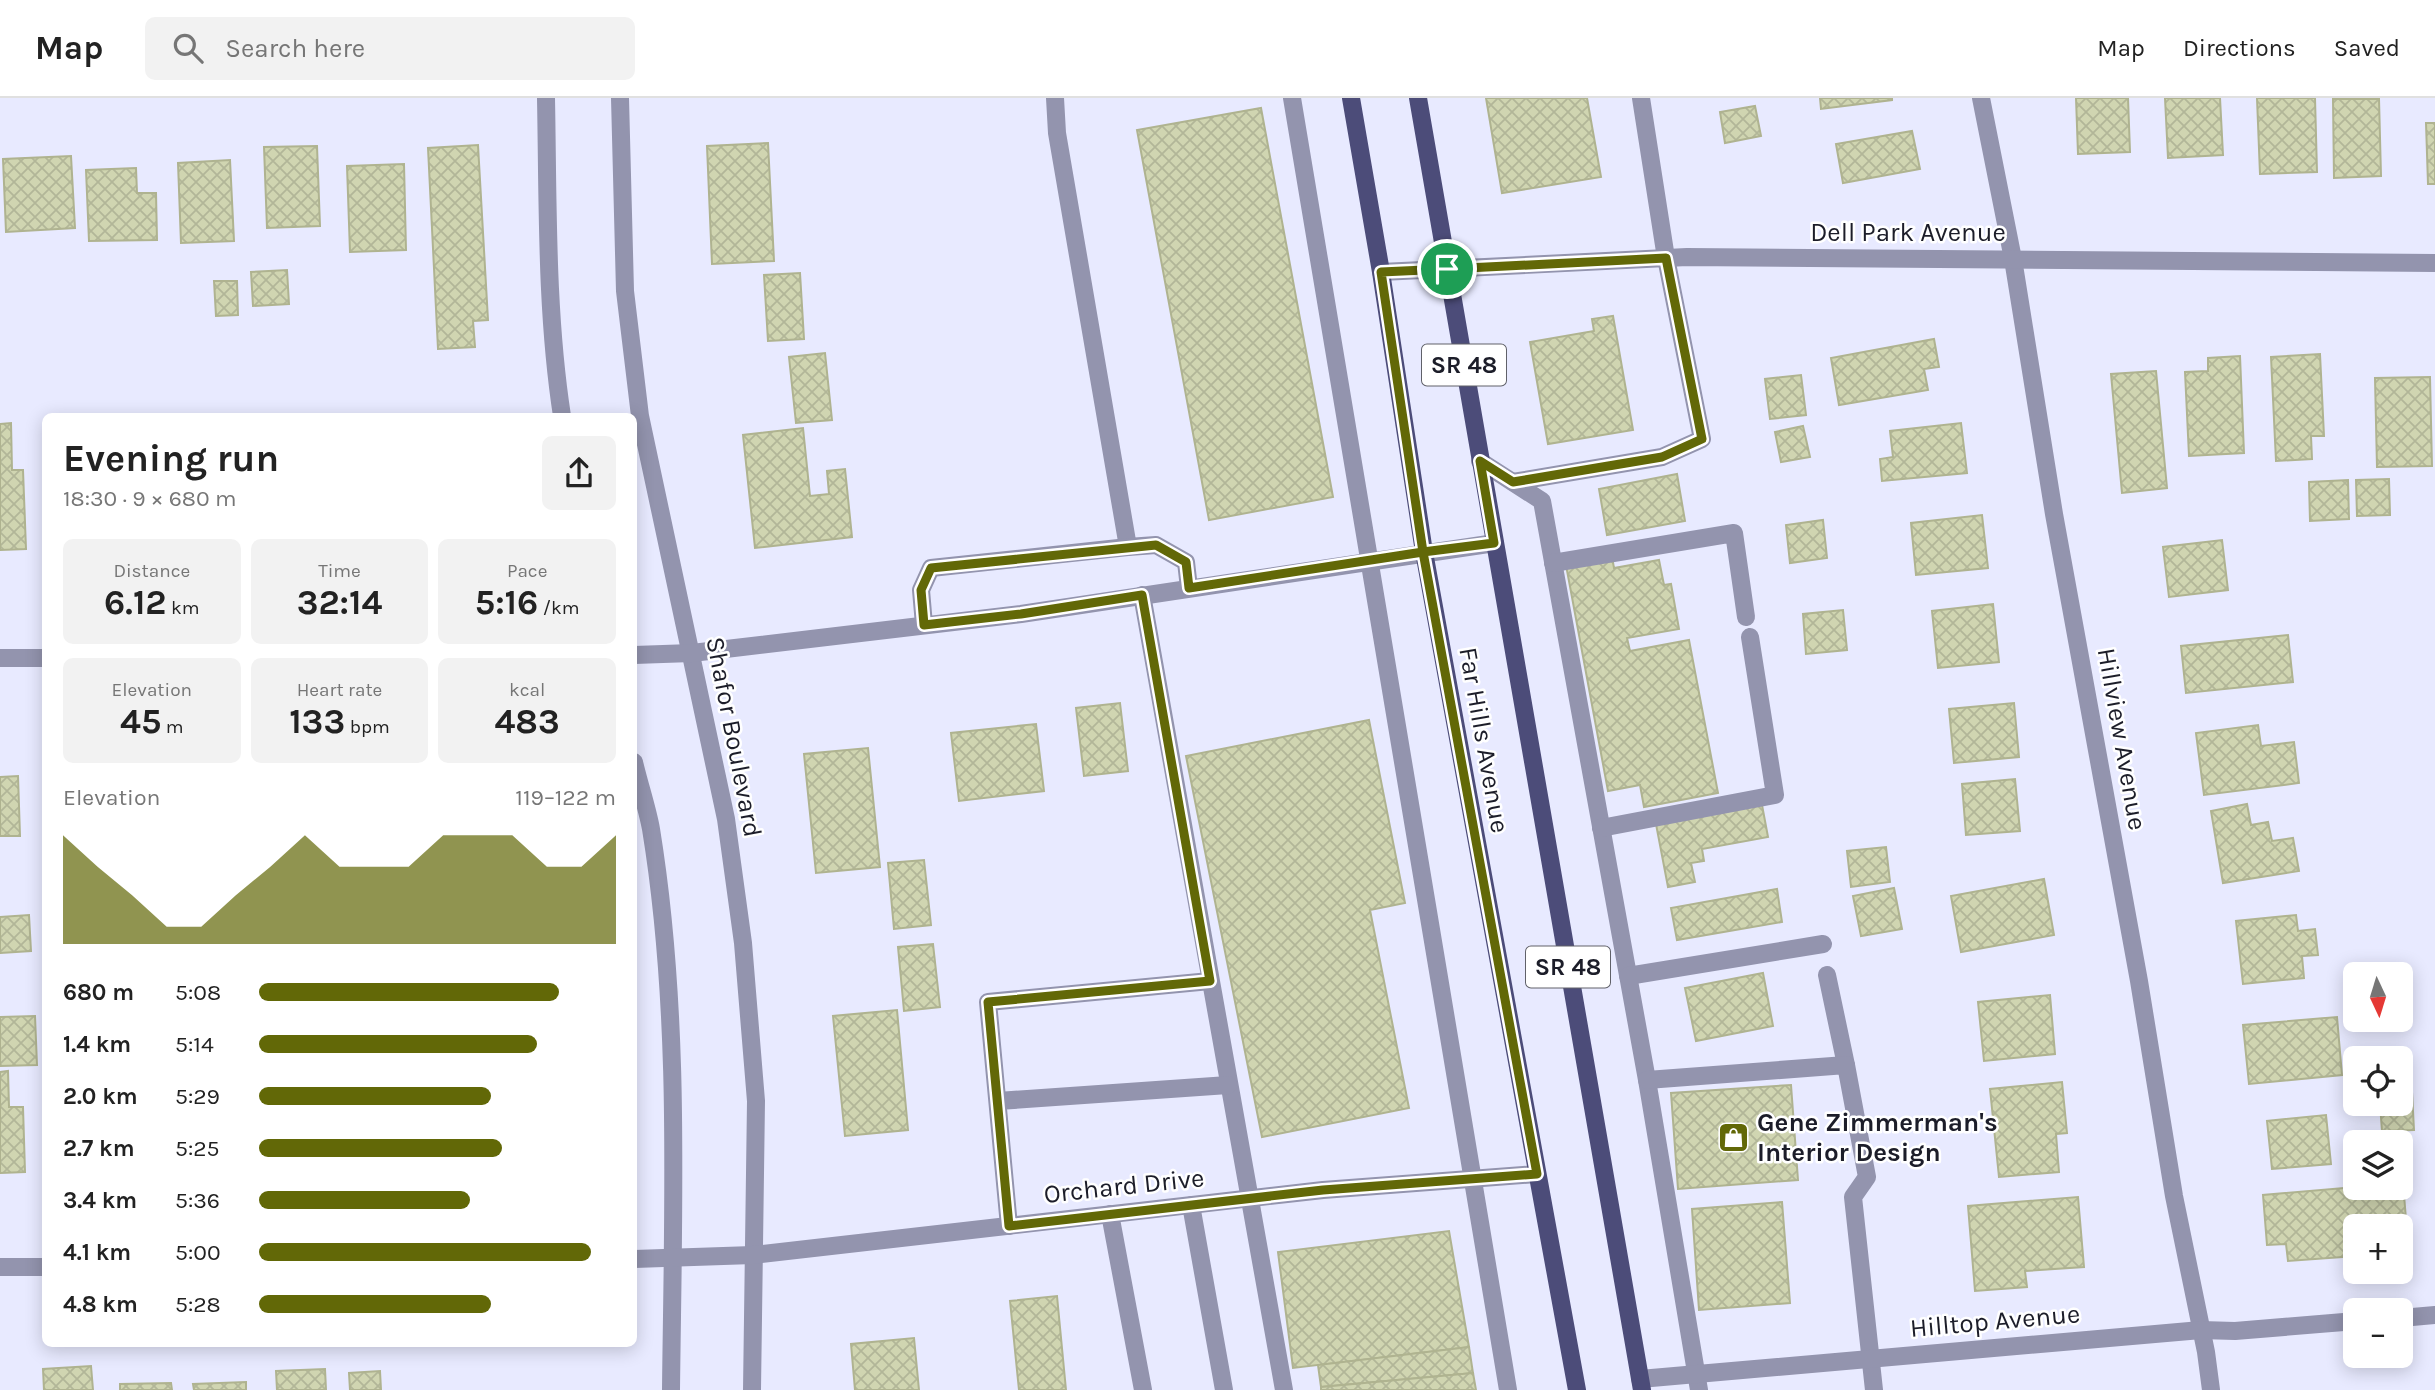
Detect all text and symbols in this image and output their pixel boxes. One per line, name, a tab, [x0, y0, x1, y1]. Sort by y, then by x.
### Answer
search box	[145, 17, 635, 80]
text: Map	[35, 29, 103, 67]
icon: search	[169, 29, 207, 67]
text: Search here	[225, 33, 365, 64]
text: Map	[2097, 34, 2145, 62]
text: Directions	[2183, 34, 2296, 62]
text: Saved	[2334, 34, 2400, 62]
street label: Dell Park Avenue	[1810, 217, 2006, 248]
pin	[1417, 239, 1477, 299]
icon: arrive	[1428, 250, 1466, 288]
road number: SR 48	[1422, 344, 1506, 386]
text: Evening run	[63, 436, 279, 481]
button: share	[542, 436, 616, 510]
text: 18:30 · 9 × 680 m	[63, 485, 237, 512]
text: Distance	[113, 560, 190, 582]
text: Time	[318, 560, 361, 582]
text: Pace	[507, 560, 547, 582]
text: 6.12	[104, 582, 167, 623]
text: 32:14	[297, 582, 382, 623]
text: 5:16	[475, 582, 538, 623]
text: km	[167, 597, 200, 619]
text: /km	[538, 597, 580, 619]
street label: Shafor Boulevard	[699, 634, 769, 840]
street label: Far Hills Avenue	[1452, 645, 1516, 835]
street label: Hillview Avenue	[2091, 645, 2153, 833]
text: Elevation	[112, 679, 192, 701]
text: Heart rate	[297, 679, 382, 701]
text: kcal	[509, 679, 545, 701]
text: 45	[120, 701, 161, 742]
text: 133	[289, 701, 345, 742]
text: 483	[495, 701, 560, 742]
text: m	[161, 716, 184, 738]
text: bpm	[345, 716, 390, 738]
text: Elevation	[63, 784, 160, 811]
text: 119–122 m	[515, 784, 616, 811]
road number: SR 48	[1526, 946, 1610, 988]
north arrow	[2343, 962, 2413, 1032]
map controls	[2343, 962, 2413, 1368]
text: 680 m	[63, 979, 134, 1006]
text: 5:08	[175, 979, 221, 1006]
text: 1.4 km	[63, 1031, 131, 1058]
text: 5:14	[175, 1031, 214, 1058]
button: locate	[2343, 1046, 2413, 1116]
text: 2.0 km	[63, 1083, 138, 1110]
text: 5:29	[175, 1083, 220, 1110]
place label: Gene Zimmerman's Interior Design	[1757, 1107, 1998, 1168]
shop icon: Gene Zimmerman's Interior Design	[1717, 1120, 1751, 1154]
button: layers	[2343, 1130, 2413, 1200]
text: 2.7 km	[63, 1135, 135, 1162]
text: 5:25	[175, 1135, 220, 1162]
street label: Orchard Drive	[1042, 1162, 1206, 1210]
text: 3.4 km	[63, 1187, 137, 1214]
text: 5:36	[175, 1187, 220, 1214]
button: +	[2343, 1214, 2413, 1284]
text: 4.1 km	[63, 1239, 131, 1266]
text: 5:00	[175, 1239, 221, 1266]
text: 4.8 km	[63, 1291, 138, 1318]
text: 5:28	[175, 1291, 221, 1318]
street label: Hilltop Avenue	[1909, 1298, 2081, 1344]
button: −	[2343, 1298, 2413, 1368]

